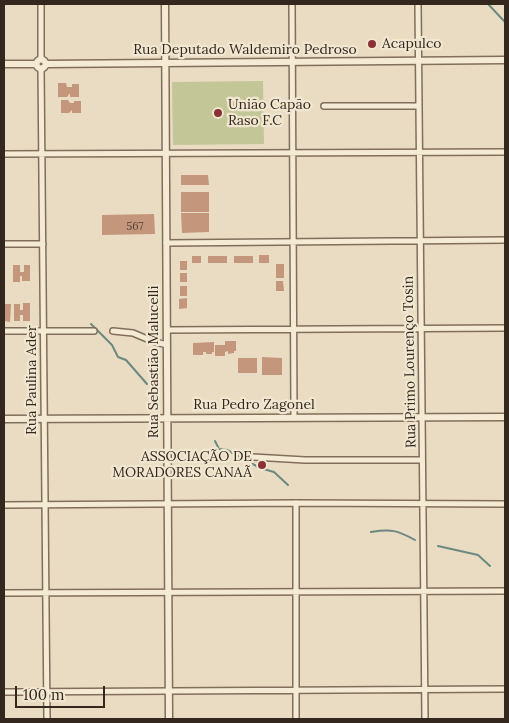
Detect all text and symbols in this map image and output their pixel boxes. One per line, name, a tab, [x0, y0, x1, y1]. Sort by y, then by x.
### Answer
place label: Acapulco	[382, 36, 441, 52]
marker: Acapulco	[366, 38, 378, 50]
street label: Rua Deputado Waldemiro Pedroso	[133, 42, 357, 58]
place label: União Capão Raso F.C	[228, 97, 311, 130]
marker: União Capão Raso F.C	[212, 107, 224, 119]
house number: 567	[126, 220, 144, 234]
street label: Rua Primo Lourenço Tosin	[400, 276, 420, 448]
street label: Rua Sebastião Malucelli	[146, 286, 162, 438]
street label: Rua Paulina Ader	[24, 325, 40, 435]
street label: Rua Pedro Zagonel	[193, 397, 315, 413]
place label: ASSOCIAÇÃO DE MORADORES CANAÃ	[112, 449, 252, 482]
marker: ASSOCIAÇÃO DE MORADORES CANAÃ	[256, 459, 268, 471]
scale bar	[18, 676, 108, 708]
text: 100 m	[23, 685, 64, 704]

